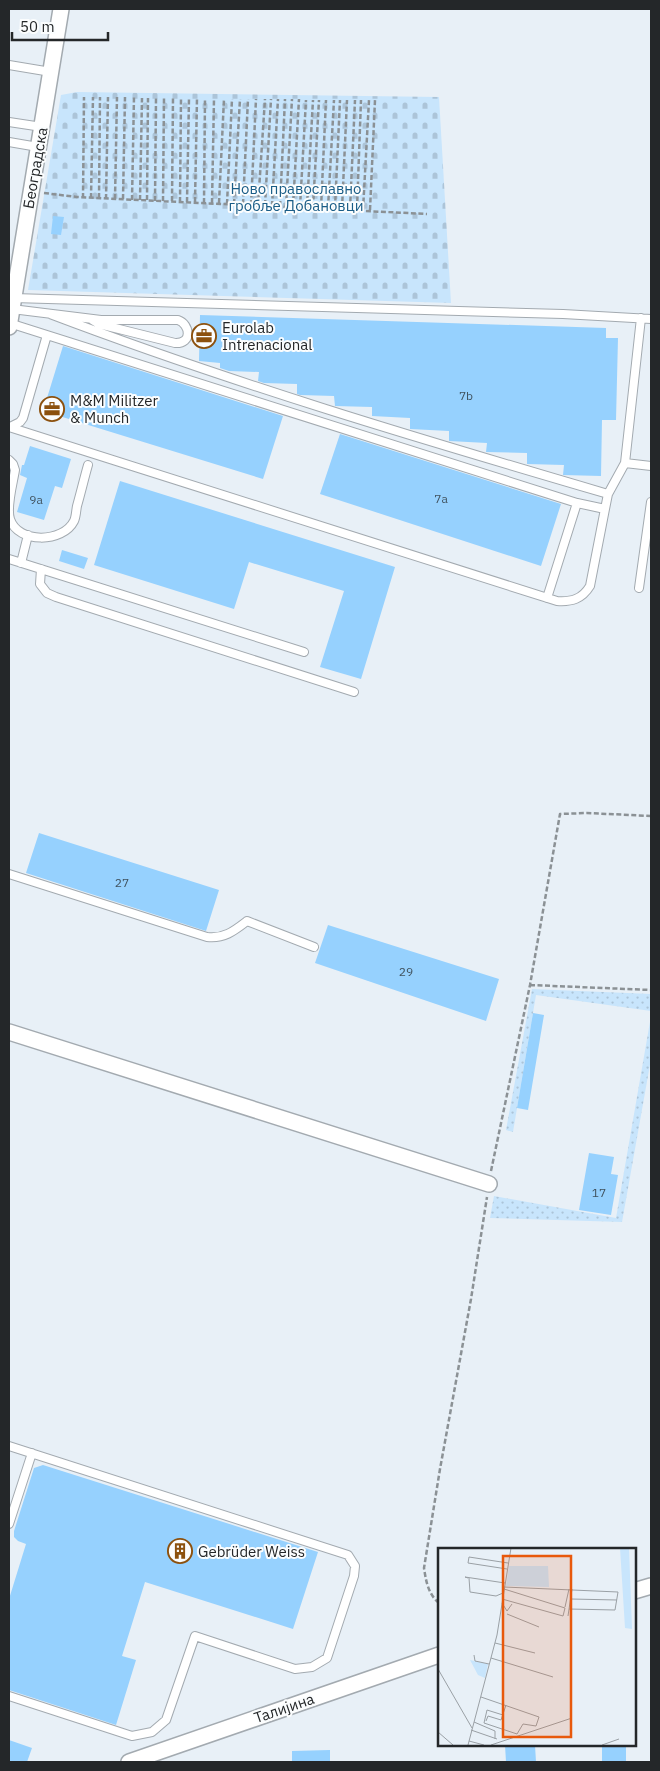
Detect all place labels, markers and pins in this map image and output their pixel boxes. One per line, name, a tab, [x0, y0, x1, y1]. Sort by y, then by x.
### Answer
place label: Eurolab Intrenacional	[222, 318, 312, 354]
office icon: Eurolab Intrenacional	[191, 323, 217, 349]
place label: M&M Militzer & Munch	[70, 391, 158, 427]
office icon: M&M Militzer & Munch	[39, 396, 65, 422]
building icon: Gebrüder Weiss	[167, 1538, 193, 1564]
place label: Gebrüder Weiss	[198, 1542, 305, 1561]

